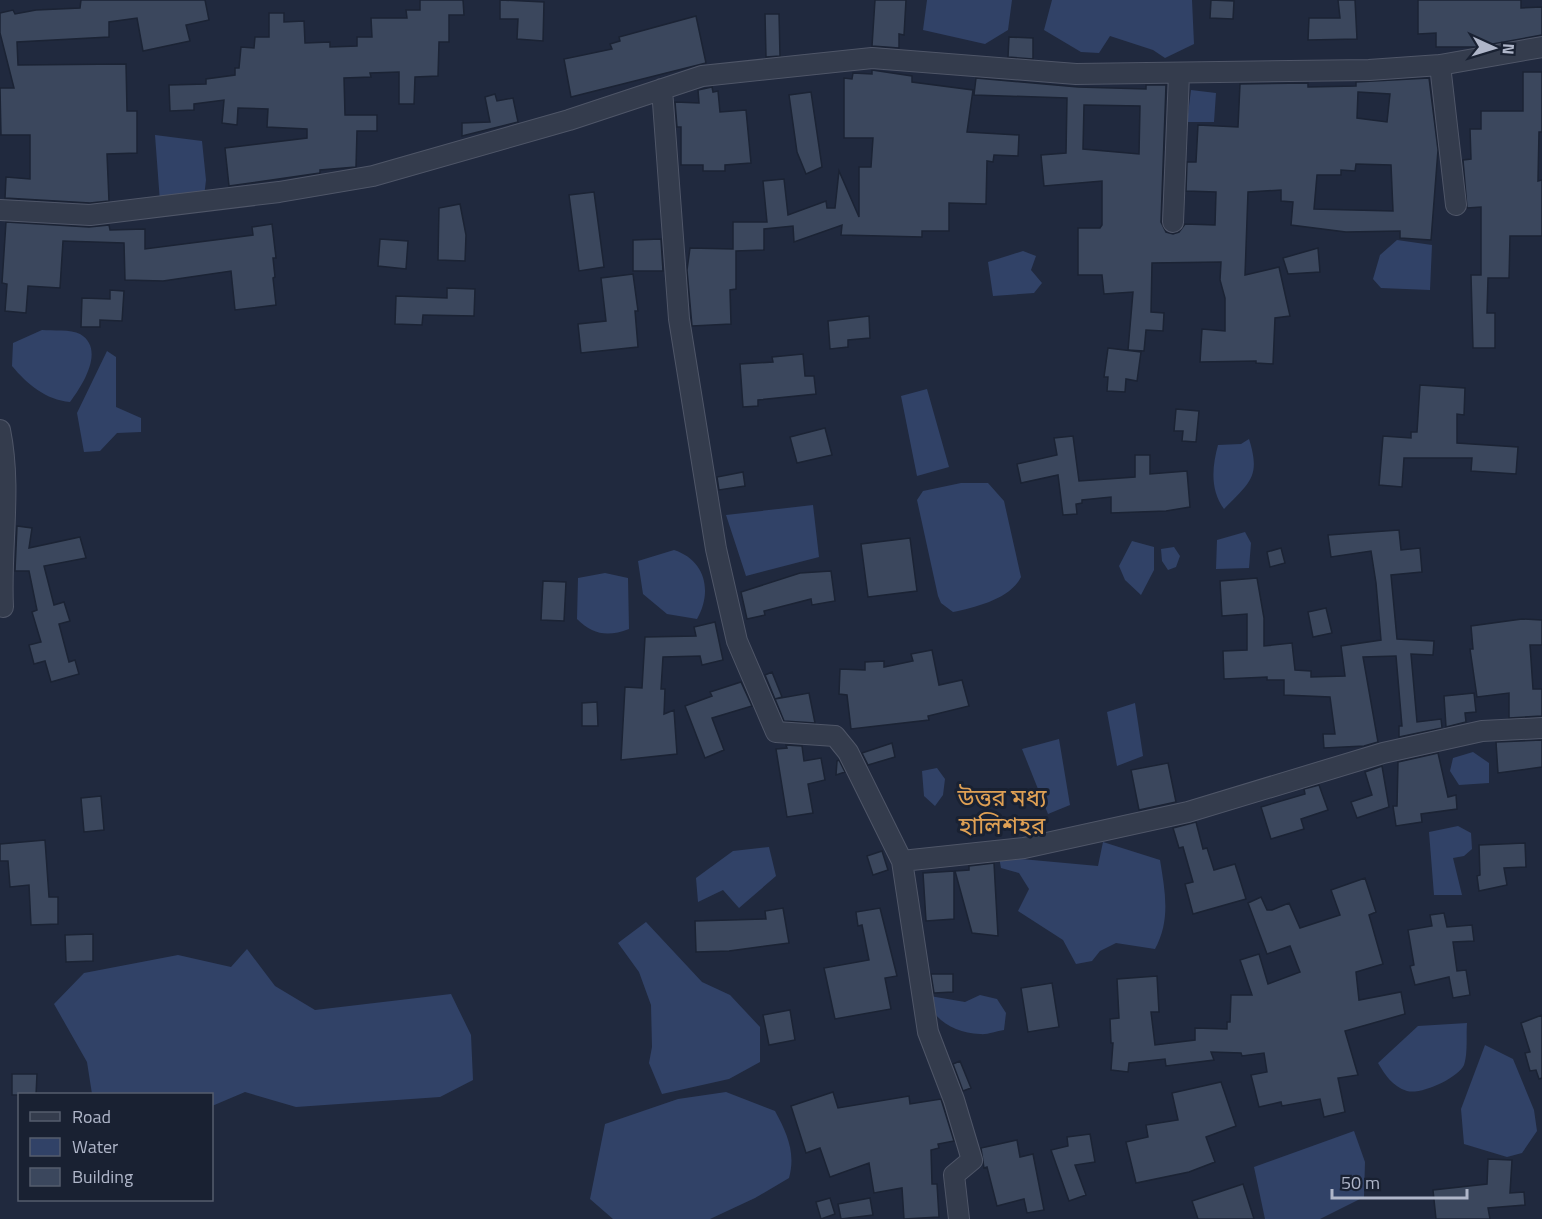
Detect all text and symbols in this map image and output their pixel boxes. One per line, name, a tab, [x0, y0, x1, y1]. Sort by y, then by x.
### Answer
north arrow	[1464, 18, 1524, 78]
text: N	[1497, 43, 1521, 55]
district label: উত্তর মধ্য হালিশহর	[956, 779, 1047, 843]
legend	[18, 1093, 213, 1201]
text: Road	[72, 1103, 111, 1130]
text: Water	[72, 1133, 118, 1160]
scale bar	[1332, 1162, 1467, 1200]
text: Building	[72, 1163, 133, 1190]
text: 50 m	[1341, 1169, 1380, 1196]

